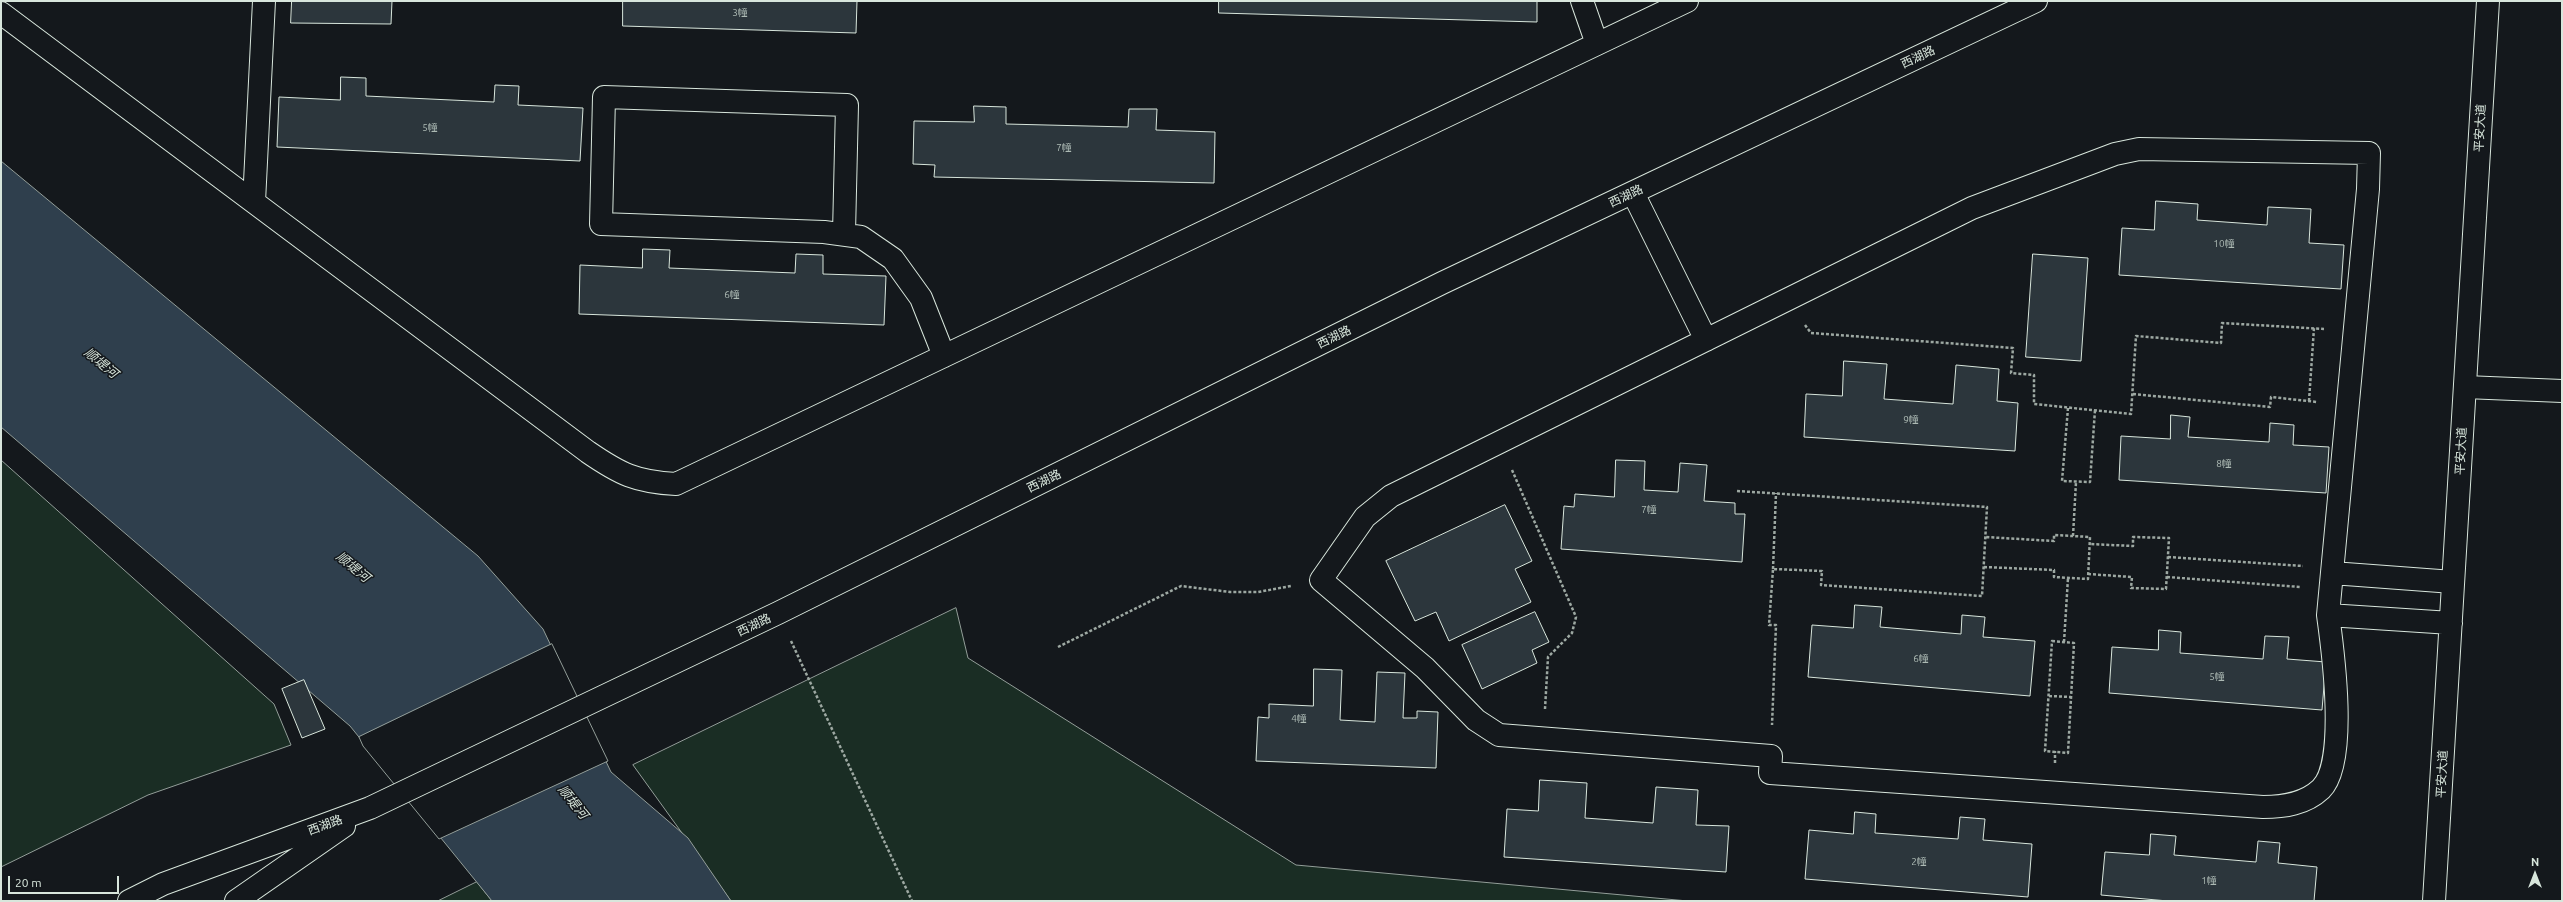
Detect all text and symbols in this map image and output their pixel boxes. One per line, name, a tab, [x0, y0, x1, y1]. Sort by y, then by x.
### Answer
house number: 3幢	[732, 7, 748, 19]
street label: 西湖路	[1899, 43, 1937, 71]
street label: 平安大道	[2472, 104, 2488, 152]
house number: 5幢	[422, 122, 438, 134]
house number: 7幢	[1056, 142, 1072, 154]
street label: 西湖路	[1607, 182, 1645, 210]
house number: 10幢	[2213, 238, 2235, 250]
house number: 6幢	[724, 289, 740, 301]
street label: 西湖路	[1315, 323, 1353, 351]
water label: 顺堤河	[81, 345, 121, 381]
house number: 9幢	[1903, 414, 1919, 426]
street label: 平安大道	[2453, 427, 2469, 475]
house number: 8幢	[2216, 458, 2232, 470]
street label: 西湖路	[1025, 467, 1063, 495]
house number: 7幢	[1641, 504, 1657, 516]
water label: 顺堤河	[333, 549, 373, 585]
street label: 西湖路	[735, 611, 773, 639]
house number: 6幢	[1913, 653, 1929, 665]
house number: 5幢	[2209, 671, 2225, 683]
house number: 4幢	[1291, 713, 1307, 725]
street label: 平安大道	[2434, 750, 2450, 798]
water label: 顺堤河	[555, 782, 591, 822]
street label: 西湖路	[306, 812, 344, 838]
north arrow	[2515, 854, 2555, 894]
house number: 2幢	[1911, 856, 1927, 868]
text: N	[2531, 856, 2539, 868]
scale bar	[10, 868, 121, 894]
house number: 1幢	[2201, 875, 2217, 887]
text: 20 m	[15, 876, 42, 889]

